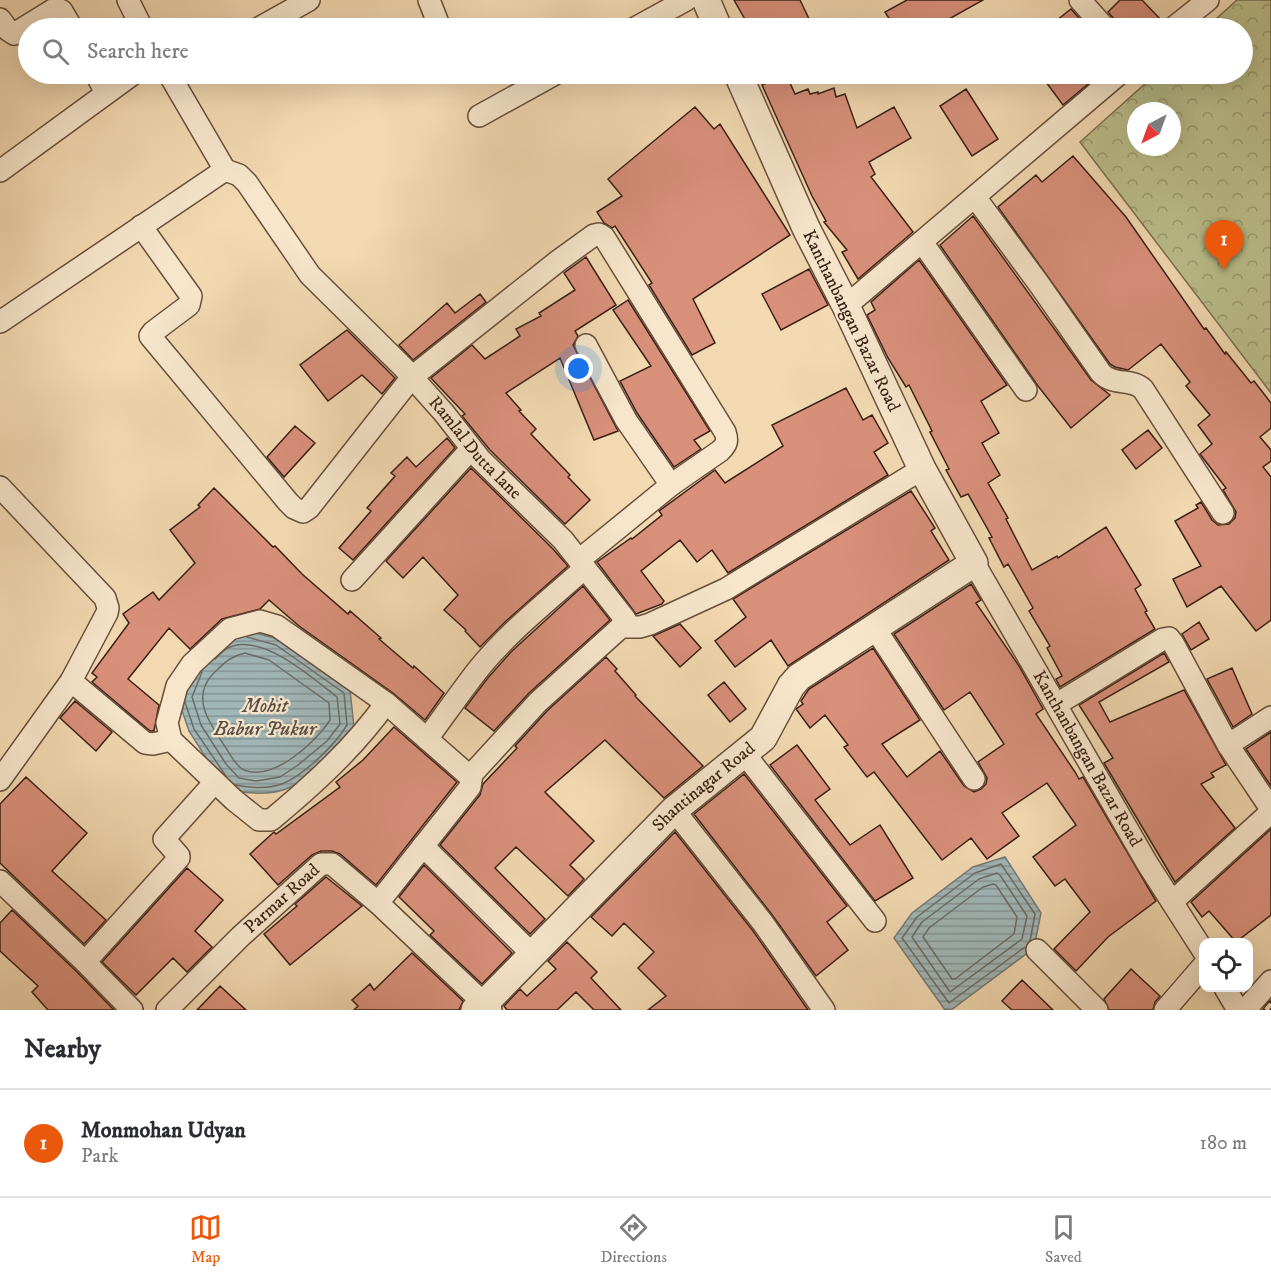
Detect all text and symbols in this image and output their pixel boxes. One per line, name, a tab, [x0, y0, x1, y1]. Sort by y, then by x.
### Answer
search box	[18, 18, 1253, 84]
icon: search	[39, 35, 72, 68]
text: Search here	[87, 38, 189, 65]
north arrow	[1127, 102, 1181, 156]
pin: 1	[1204, 220, 1244, 270]
street label: Kanthanbangan Bazar Road	[797, 227, 905, 415]
your location	[564, 354, 593, 383]
street label: Ramlal Dutta lane	[423, 392, 526, 504]
street label: Kanthanbangan Bazar Road	[1028, 667, 1146, 851]
water label: Mohit Babur Pukur	[213, 694, 318, 742]
street label: Shantinagar Road	[648, 738, 760, 836]
street label: Parmar Road	[240, 859, 324, 939]
map controls	[1199, 938, 1253, 992]
button: locate	[1199, 938, 1253, 992]
text: Nearby	[24, 1033, 101, 1066]
text: Monmohan Udyan	[81, 1117, 246, 1144]
text: 1	[40, 1131, 47, 1156]
text: 180 m	[1200, 1131, 1247, 1156]
text: Park	[81, 1144, 118, 1169]
tab: Map	[189, 1211, 222, 1267]
tab: Directions	[600, 1211, 667, 1267]
tab: Saved	[1045, 1211, 1082, 1267]

